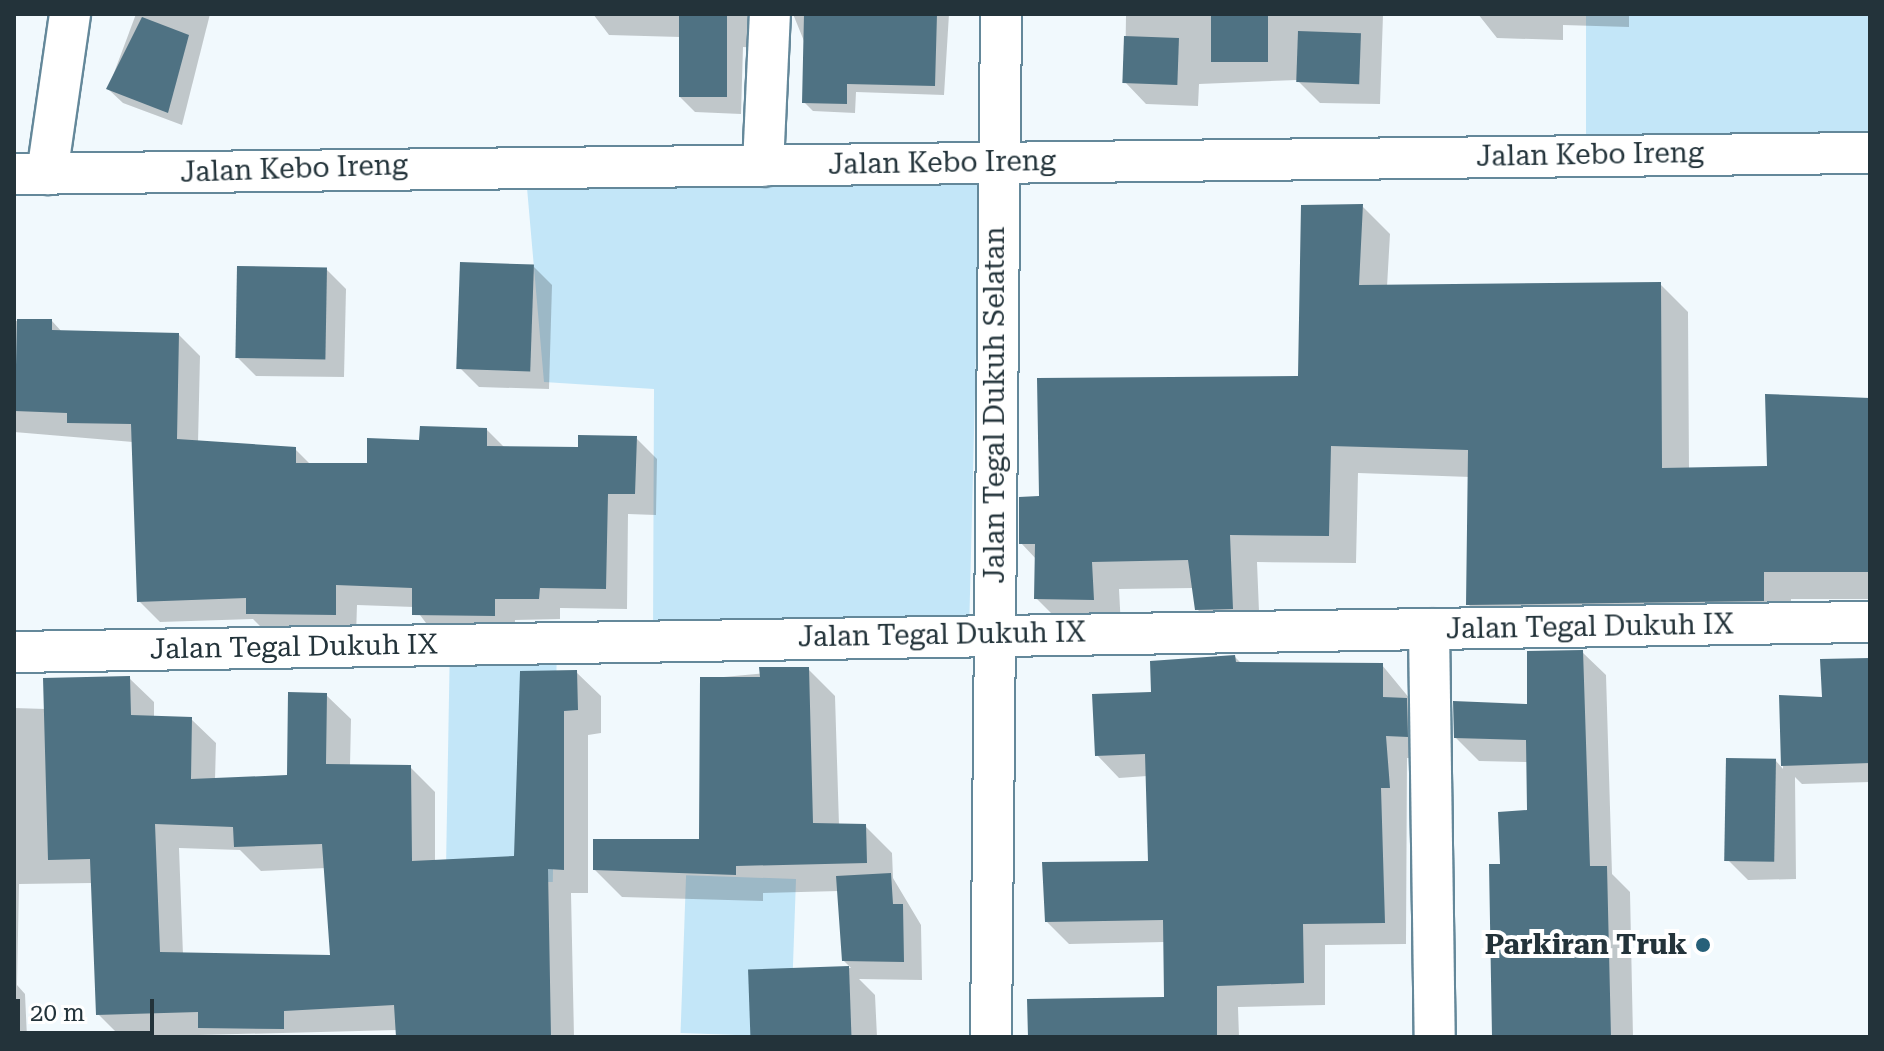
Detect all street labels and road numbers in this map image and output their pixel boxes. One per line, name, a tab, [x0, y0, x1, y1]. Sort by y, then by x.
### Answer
street label: Jalan Kebo Ireng	[1476, 136, 1704, 174]
street label: Jalan Kebo Ireng	[828, 144, 1056, 182]
street label: Jalan Kebo Ireng	[180, 148, 408, 190]
street label: Jalan Tegal Dukuh Selatan	[978, 226, 1012, 584]
street label: Jalan Tegal Dukuh IX	[1446, 608, 1734, 646]
street label: Jalan Tegal Dukuh IX	[798, 616, 1086, 654]
street label: Jalan Tegal Dukuh IX	[150, 628, 438, 666]

